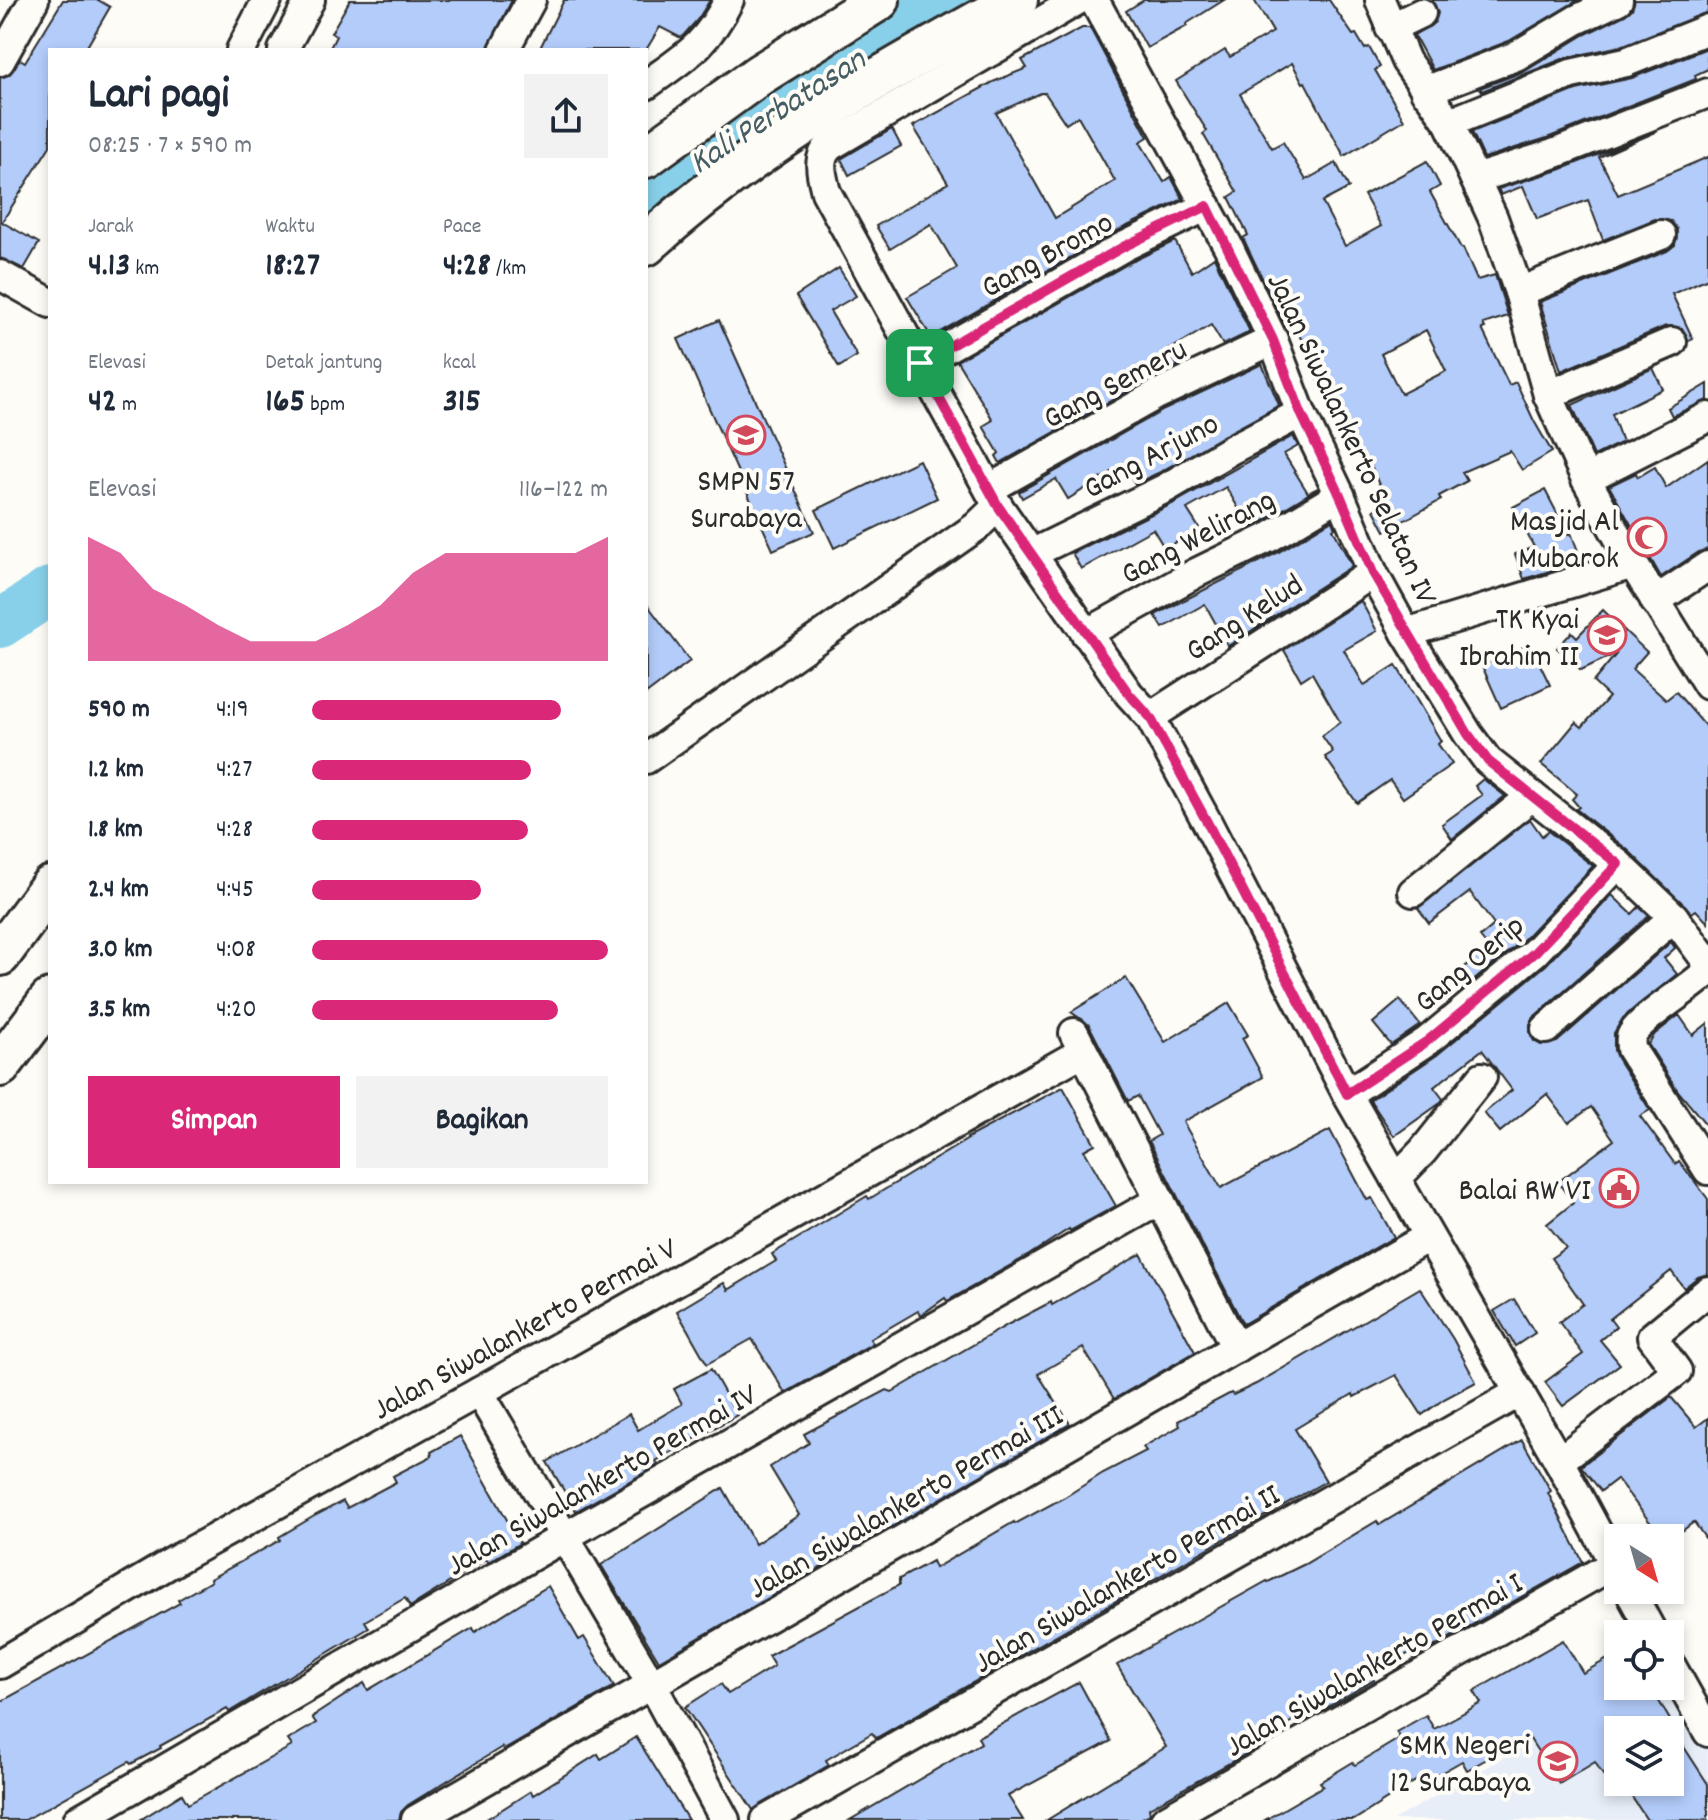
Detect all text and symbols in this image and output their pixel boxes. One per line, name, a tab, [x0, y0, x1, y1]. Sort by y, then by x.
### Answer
water label: Kali Perbatasan	[681, 37, 878, 189]
text: Lari pagi	[88, 66, 229, 129]
button: share	[524, 74, 608, 158]
text: 08:25 · 7 × 590 m	[88, 128, 252, 165]
street label: Gang Bromo	[974, 202, 1123, 313]
text: Jarak	[88, 212, 134, 243]
text: Waktu	[265, 212, 315, 243]
text: Pace	[443, 212, 482, 243]
text: 4.13	[88, 243, 130, 292]
text: 18:27	[265, 243, 320, 292]
text: 4:28	[443, 243, 491, 292]
text: km	[130, 254, 159, 285]
text: /km	[491, 254, 526, 285]
street label: Jalan Siwalankerto Selatan IV	[1252, 266, 1447, 614]
pin	[886, 329, 954, 397]
street label: Gang Semeru	[1036, 329, 1197, 444]
icon: arrive	[898, 341, 942, 385]
text: Elevasi	[88, 348, 146, 379]
text: Detak jantung	[265, 348, 383, 379]
text: kcal	[443, 348, 476, 379]
text: 42	[88, 379, 117, 428]
text: 165	[265, 379, 305, 428]
text: 315	[443, 379, 481, 428]
text: m	[117, 390, 137, 421]
text: bpm	[305, 390, 345, 421]
street label: Gang Arjuno	[1076, 403, 1228, 513]
school or university icon: SMPN 57 Surabaya	[725, 414, 767, 456]
place label: SMPN 57 Surabaya	[690, 461, 803, 544]
text: Elevasi	[88, 472, 156, 509]
text: 116–122 m	[519, 472, 608, 509]
street label: Gang Welirang	[1114, 479, 1285, 599]
place label: Masjid Al Mubarok	[1510, 501, 1619, 584]
mosque icon: Masjid Al Mubarok	[1626, 516, 1668, 558]
street label: Gang Kelud	[1178, 565, 1314, 676]
place label: TK Kyai Ibrahim II	[1459, 599, 1579, 682]
school or university icon: TK Kyai Ibrahim II	[1586, 614, 1628, 656]
text: 590 m	[88, 692, 150, 729]
text: 4:19	[216, 692, 249, 729]
text: 1.2 km	[88, 752, 144, 789]
text: 4:27	[216, 752, 252, 789]
text: 1.8 km	[88, 812, 143, 849]
text: 4:28	[216, 812, 253, 849]
text: 2.4 km	[88, 872, 149, 909]
text: 4:45	[216, 872, 254, 909]
street label: Gang Oerip	[1406, 906, 1537, 1026]
text: 3.0 km	[88, 932, 153, 969]
text: 4:08	[216, 932, 256, 969]
text: 3.5 km	[88, 992, 150, 1029]
text: 4:20	[216, 992, 257, 1029]
button: Simpan	[88, 1076, 340, 1168]
button: Bagikan	[356, 1076, 608, 1168]
public building icon: Balai RW VI	[1598, 1167, 1640, 1209]
place label: Balai RW VI	[1458, 1170, 1591, 1216]
street label: Jalan Siwalankerto Permai V	[365, 1228, 688, 1435]
street label: Jalan Siwalankerto Permai IV	[439, 1374, 768, 1590]
street label: Jalan Siwalankerto Permai III	[741, 1395, 1074, 1614]
street label: Jalan Siwalankerto Permai II	[967, 1475, 1290, 1688]
north arrow	[1604, 1524, 1684, 1604]
map controls	[1604, 1524, 1684, 1796]
street label: Jalan Siwalankerto Permai I	[1218, 1563, 1533, 1772]
button: locate	[1604, 1620, 1684, 1700]
button: layers	[1604, 1716, 1684, 1796]
place label: SMK Negeri 12 Surabaya	[1390, 1725, 1531, 1808]
school or university icon: SMK Negeri 12 Surabaya	[1537, 1740, 1579, 1782]

